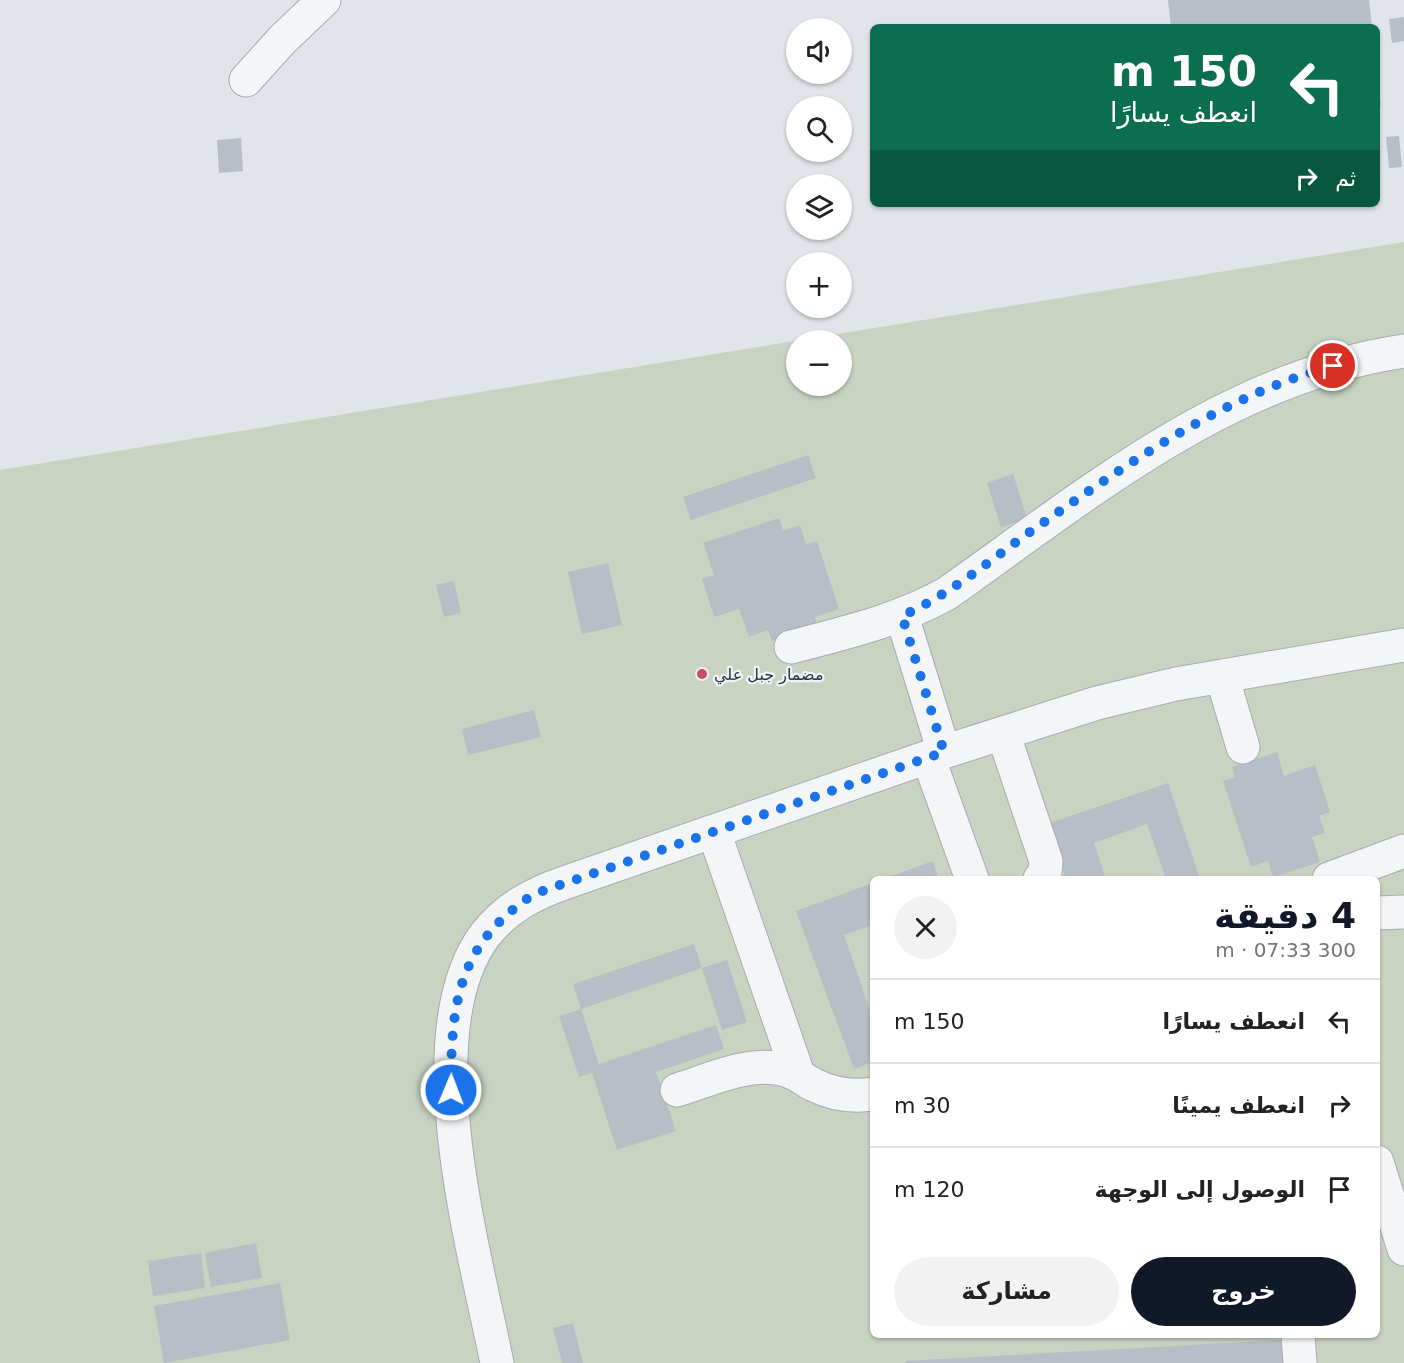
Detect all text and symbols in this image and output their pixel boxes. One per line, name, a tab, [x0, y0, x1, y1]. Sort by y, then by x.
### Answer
map controls	[786, 18, 852, 396]
button: sound	[786, 18, 852, 84]
text: 150 m	[1111, 47, 1257, 96]
icon: left	[1278, 48, 1356, 126]
button: search	[786, 96, 852, 162]
text: انعطف يسارًا	[1110, 97, 1257, 128]
icon: right	[1290, 162, 1323, 195]
text: ثم	[1335, 166, 1356, 191]
button: layers	[786, 174, 852, 240]
button: +	[786, 252, 852, 318]
button: −	[786, 330, 852, 396]
pin	[1307, 340, 1358, 391]
icon: arrive	[1316, 349, 1349, 382]
place label: مضمار جبل علي	[714, 665, 823, 685]
marker: مضمار جبل علي	[695, 667, 709, 681]
text: 4 دقيقة	[1214, 895, 1356, 936]
button: close	[894, 896, 957, 959]
text: 300 m · 07:33	[1215, 938, 1356, 962]
icon: left	[1323, 1005, 1356, 1038]
text: 150 m	[894, 1009, 964, 1034]
text: انعطف يسارًا	[1162, 1009, 1305, 1034]
position arrow	[419, 1058, 483, 1122]
icon: right	[1323, 1089, 1356, 1122]
text: 30 m	[894, 1093, 950, 1118]
text: انعطف يمينًا	[1172, 1093, 1305, 1118]
icon: arrive	[1323, 1173, 1356, 1206]
text: 120 m	[894, 1177, 964, 1202]
text: الوصول إلى الوجهة	[1095, 1177, 1305, 1202]
button: مشاركة	[894, 1257, 1119, 1326]
button: خروج	[1131, 1257, 1356, 1326]

